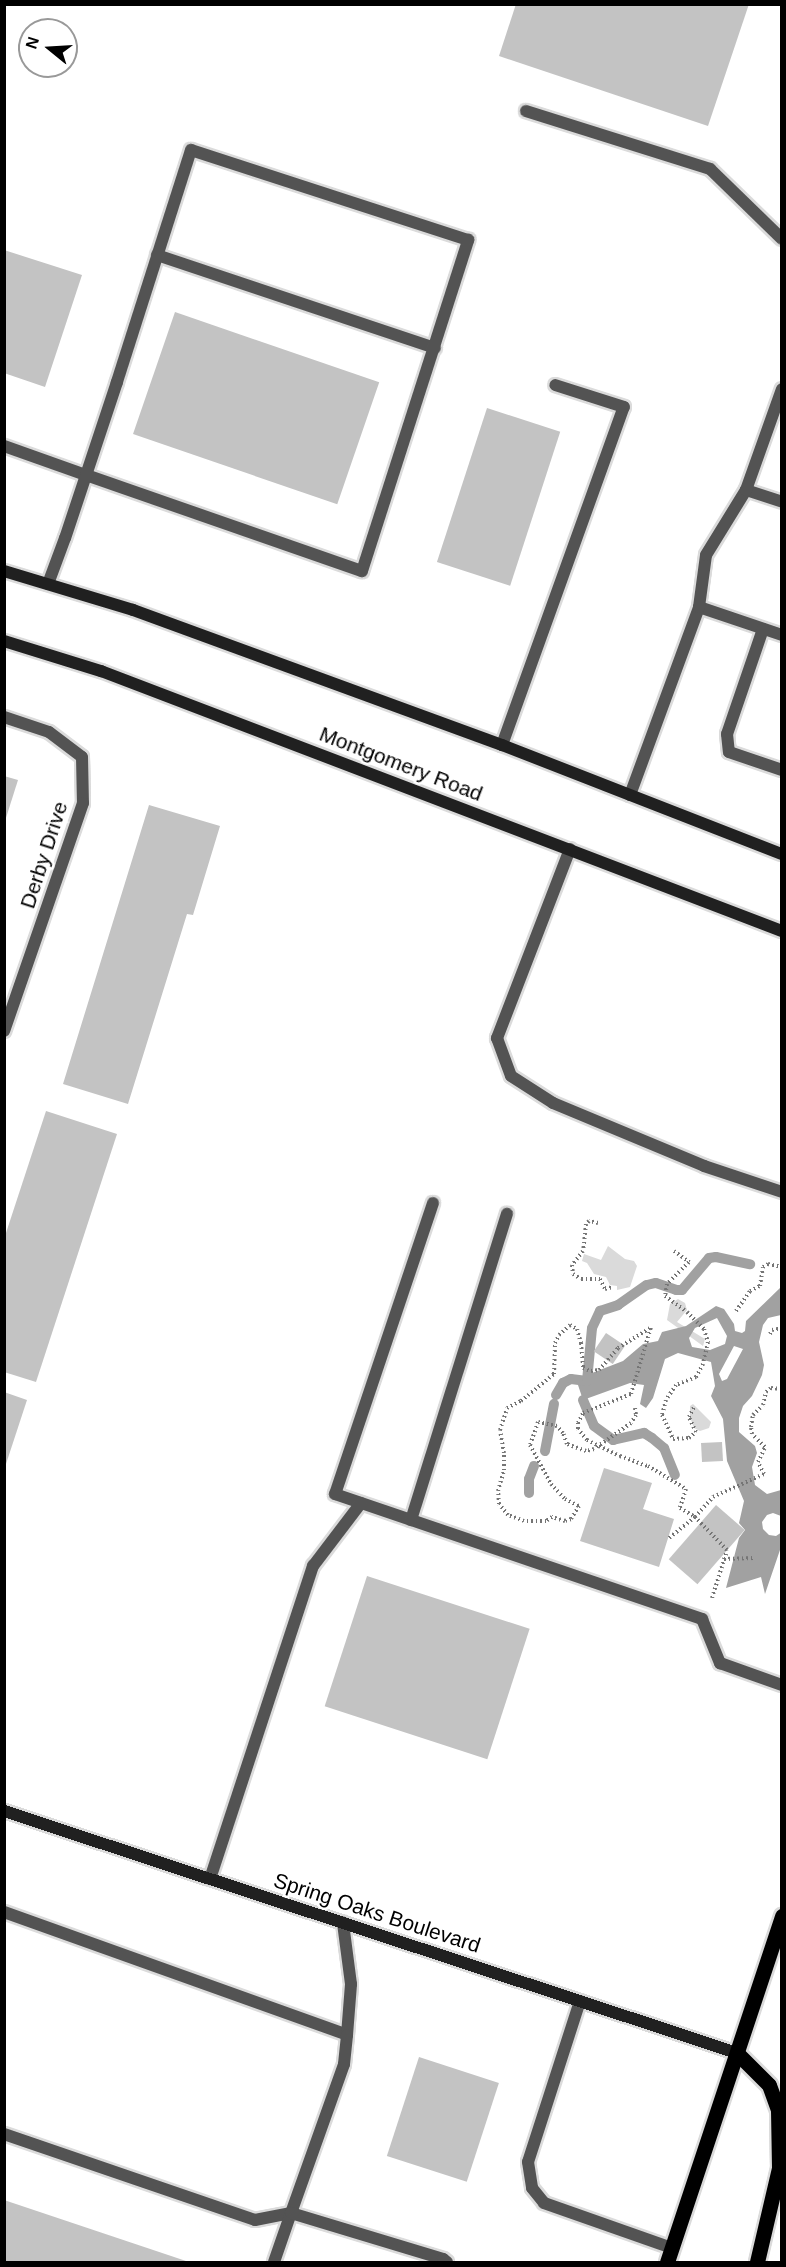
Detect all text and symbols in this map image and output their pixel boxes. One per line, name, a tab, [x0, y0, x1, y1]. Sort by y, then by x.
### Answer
north arrow	[18, 18, 78, 78]
text: N	[22, 35, 42, 51]
street label: Montgomery Road	[316, 721, 486, 807]
street label: Derby Drive	[15, 798, 73, 912]
street label: Spring Oaks Boulevard	[270, 1868, 484, 1958]

